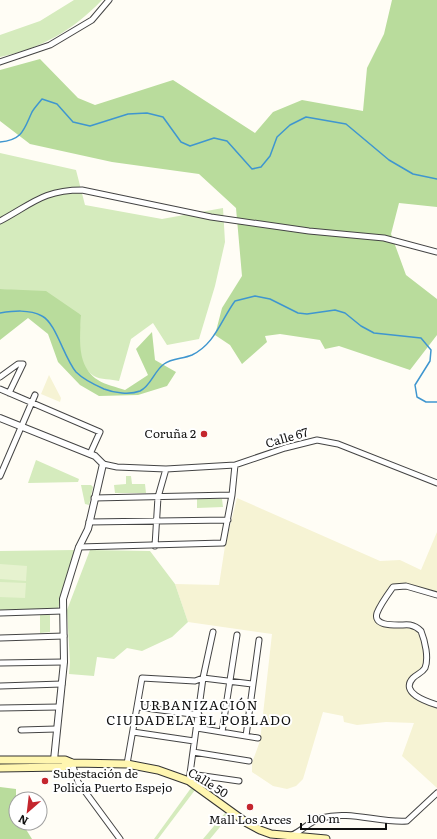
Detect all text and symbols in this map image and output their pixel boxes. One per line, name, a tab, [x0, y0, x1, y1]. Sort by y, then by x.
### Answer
street label: Calle 67	[263, 422, 310, 452]
place label: Coruña 2	[145, 424, 196, 442]
marker: Coruña 2	[199, 429, 209, 439]
district label: URBANIZACIÓN CIUDADELA EL POBLADO	[106, 695, 292, 729]
street label: Calle 50	[185, 763, 232, 802]
place label: Subestación de Policía Puerto Espejo	[53, 764, 172, 796]
marker: Subestación de Policía Puerto Espejo	[40, 776, 50, 786]
north arrow	[8, 791, 48, 831]
marker: Mall Los Arces	[245, 802, 255, 812]
scale bar	[301, 805, 386, 831]
text: 100 m	[307, 809, 340, 827]
place label: Mall Los Arces	[209, 810, 292, 828]
text: N	[15, 811, 31, 830]

